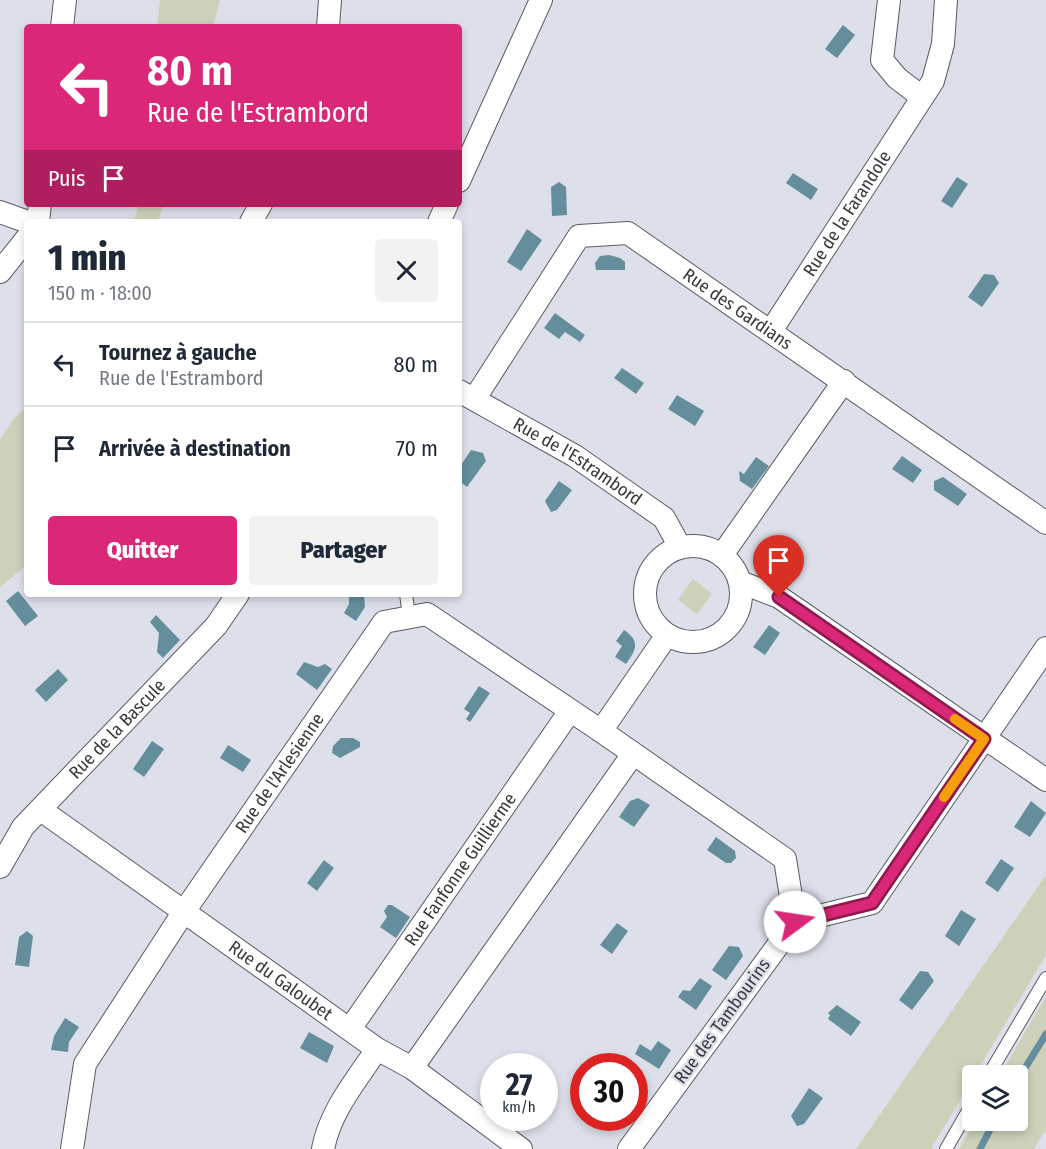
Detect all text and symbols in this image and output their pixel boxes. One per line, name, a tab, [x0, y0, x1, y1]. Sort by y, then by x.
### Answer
text: 80 m	[147, 46, 233, 96]
icon: left	[48, 48, 126, 126]
text: Rue de l'Estrambord	[147, 97, 369, 129]
street label: Rue de la Farandole	[798, 146, 896, 280]
icon: arrive	[97, 162, 130, 195]
text: Puis	[48, 165, 85, 192]
text: 1 min	[48, 236, 126, 280]
button: close	[375, 239, 438, 302]
street label: Rue des Gardians	[679, 264, 797, 355]
text: 150 m · 18:00	[48, 281, 152, 305]
text: Tournez à gauche	[99, 339, 257, 366]
icon: left	[48, 348, 81, 381]
text: 80 m	[393, 351, 438, 378]
text: Rue de l'Estrambord	[99, 366, 263, 390]
street label: Rue de l'Estrambord	[509, 413, 646, 510]
icon: arrive	[48, 432, 81, 465]
text: Arrivée à destination	[99, 435, 291, 462]
text: 70 m	[396, 435, 438, 462]
button: Quitter	[48, 516, 237, 585]
button: Partager	[249, 516, 438, 585]
pin	[753, 535, 804, 597]
icon: arrive	[762, 544, 795, 577]
street label: Rue de la Bascule	[64, 675, 170, 783]
street label: Rue de l'Arlesienne	[230, 709, 329, 837]
street label: Rue Fanfonne Guillierme	[400, 789, 521, 950]
position arrow	[763, 890, 827, 954]
street label: Rue du Galoubet	[224, 936, 337, 1025]
street label: Rue des Tambourins	[669, 954, 775, 1088]
speed limit sign: 30	[570, 1053, 648, 1131]
map controls	[962, 1065, 1028, 1131]
button: layers	[962, 1065, 1028, 1131]
text: 27	[506, 1067, 532, 1103]
text: km/h	[502, 1098, 536, 1116]

